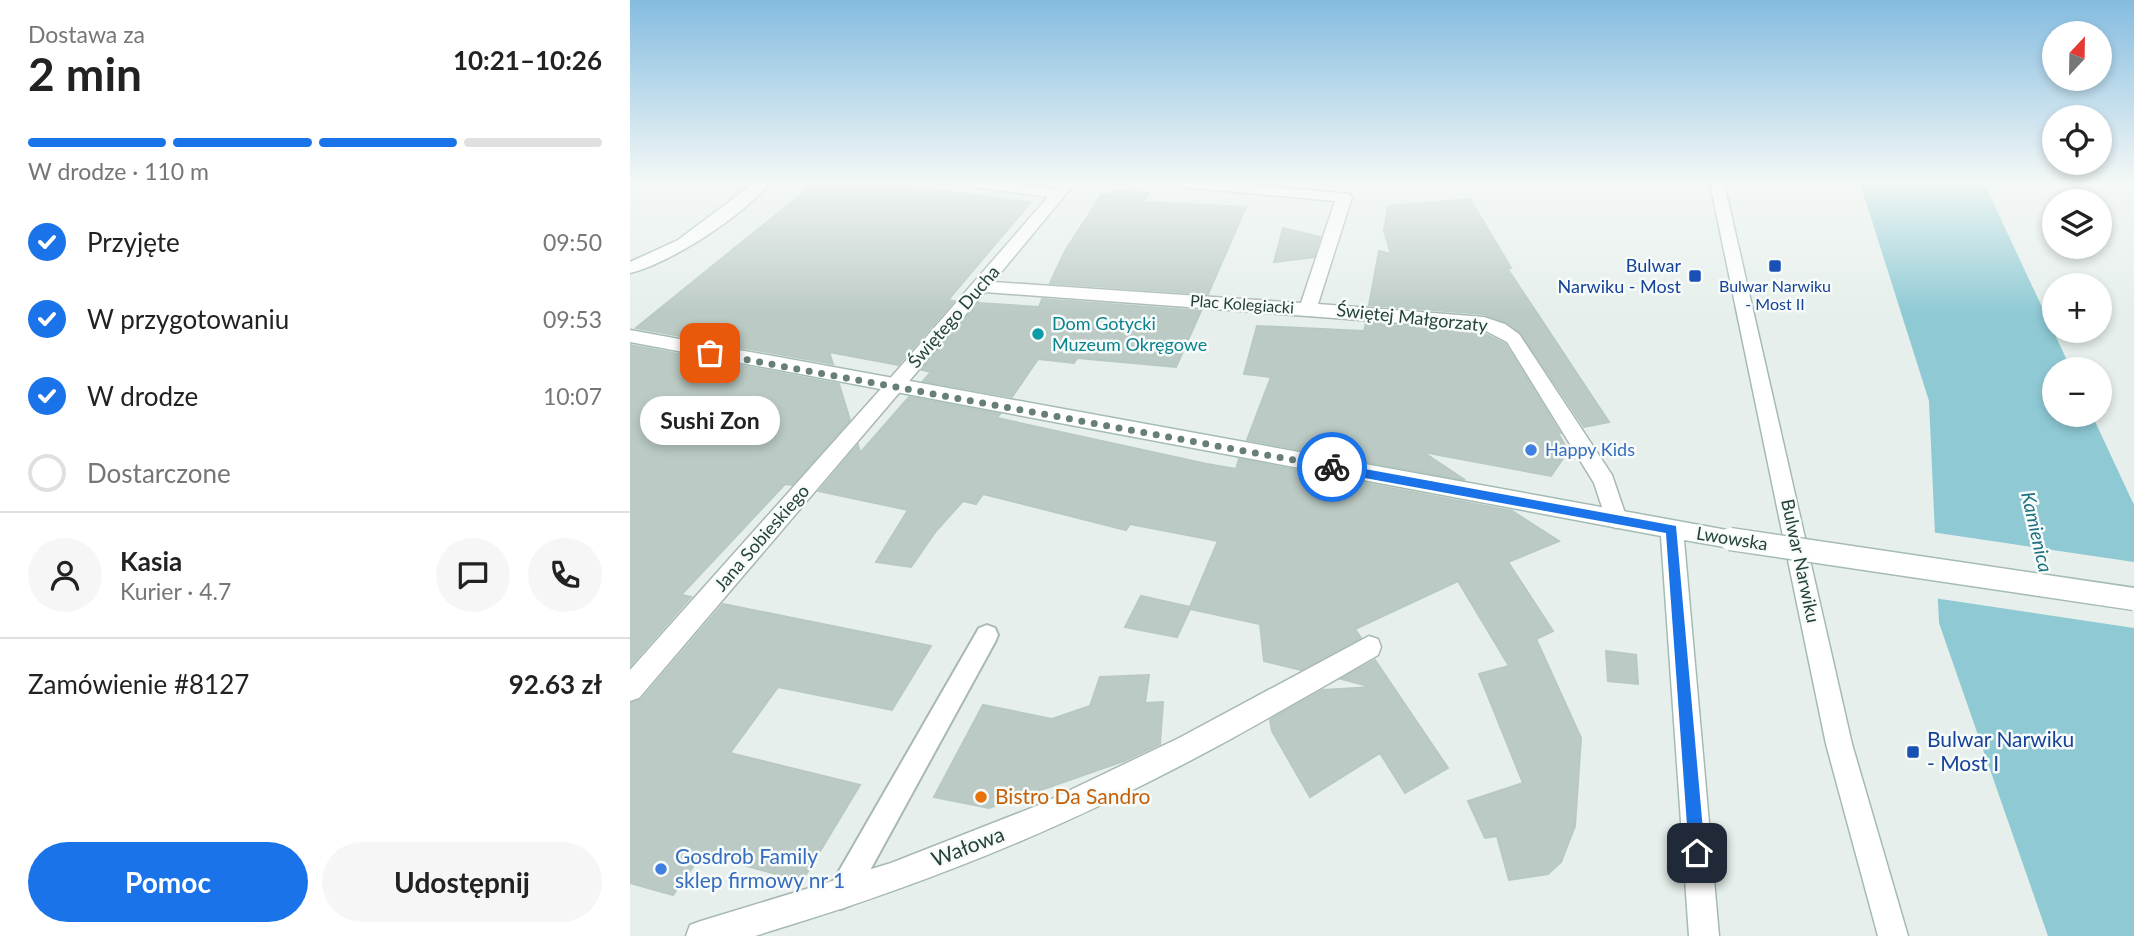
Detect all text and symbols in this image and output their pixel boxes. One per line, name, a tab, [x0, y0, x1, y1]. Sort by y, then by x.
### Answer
text: Dostawa za	[28, 20, 145, 48]
north arrow	[2042, 21, 2112, 91]
map controls	[2042, 21, 2112, 427]
text: 10:21–10:26	[453, 44, 602, 76]
text: 2 min	[28, 46, 142, 101]
button: locate	[2042, 105, 2112, 175]
text: W drodze · 110 m	[28, 157, 209, 185]
button: layers	[2042, 189, 2112, 259]
icon: check	[28, 223, 66, 261]
text: Przyjęte	[87, 226, 180, 258]
text: 09:50	[543, 228, 602, 256]
place label: Bulwar Narwiku - Most	[1558, 254, 1682, 297]
marker: Bulwar Narwiku - Most II	[1767, 258, 1783, 274]
street label: Świętego Ducha	[903, 261, 1004, 372]
marker: Bulwar Narwiku - Most	[1687, 268, 1703, 284]
button: +	[2042, 273, 2112, 343]
place label: Bulwar Narwiku - Most II	[1719, 276, 1831, 313]
street label: Plac Kolegiacki	[1189, 290, 1295, 317]
street label: Świętej Małgorzaty	[1335, 298, 1489, 336]
icon: check	[28, 300, 66, 338]
text: W przygotowaniu	[87, 303, 289, 335]
text: 09:53	[543, 305, 602, 333]
place label: Dom Gotycki Muzeum Okręgowe	[1052, 312, 1207, 355]
pin	[680, 323, 740, 383]
marker: Dom Gotycki Muzeum Okręgowe	[1030, 326, 1046, 342]
icon: bag	[691, 334, 729, 372]
button: −	[2042, 357, 2112, 427]
icon: check	[28, 377, 66, 415]
text: W drodze	[87, 380, 198, 412]
text: 10:07	[543, 382, 602, 410]
callout: Sushi Zon	[640, 395, 780, 444]
text: Sushi Zon	[660, 406, 760, 434]
courier	[1297, 432, 1367, 502]
place label: Happy Kids	[1545, 438, 1635, 460]
marker: Happy Kids	[1523, 442, 1539, 458]
icon: bike	[1313, 448, 1351, 486]
text: Dostarczone	[87, 457, 231, 489]
street label: Jana Sobieskiego	[709, 480, 813, 595]
water label: Kamienica	[2017, 489, 2058, 574]
street label: Bulwar Narwiku	[1777, 497, 1825, 625]
street label: Lwowska	[1695, 522, 1769, 555]
button: person	[28, 538, 102, 612]
button: chat	[436, 538, 510, 612]
button: phone	[528, 538, 602, 612]
text: Kasia	[120, 545, 182, 577]
text: Kurier · 4.7	[120, 577, 231, 605]
text: Zamówienie #8127	[28, 668, 249, 700]
text: 92.63 zł	[509, 668, 602, 700]
place label: Bulwar Narwiku - Most I	[1927, 726, 2074, 775]
marker: Bulwar Narwiku - Most I	[1905, 744, 1921, 760]
place label: Bistro Da Sandro	[995, 783, 1150, 808]
marker: Bistro Da Sandro	[973, 789, 989, 805]
street label: Wałowa	[927, 820, 1007, 871]
pin	[1667, 823, 1727, 883]
icon: home	[1678, 834, 1716, 872]
button: Pomoc	[28, 842, 308, 922]
button: Udostępnij	[322, 842, 602, 922]
place label: Gosdrob Family sklep firmowy nr 1	[675, 843, 845, 892]
marker: Gosdrob Family sklep firmowy nr 1	[653, 861, 669, 877]

